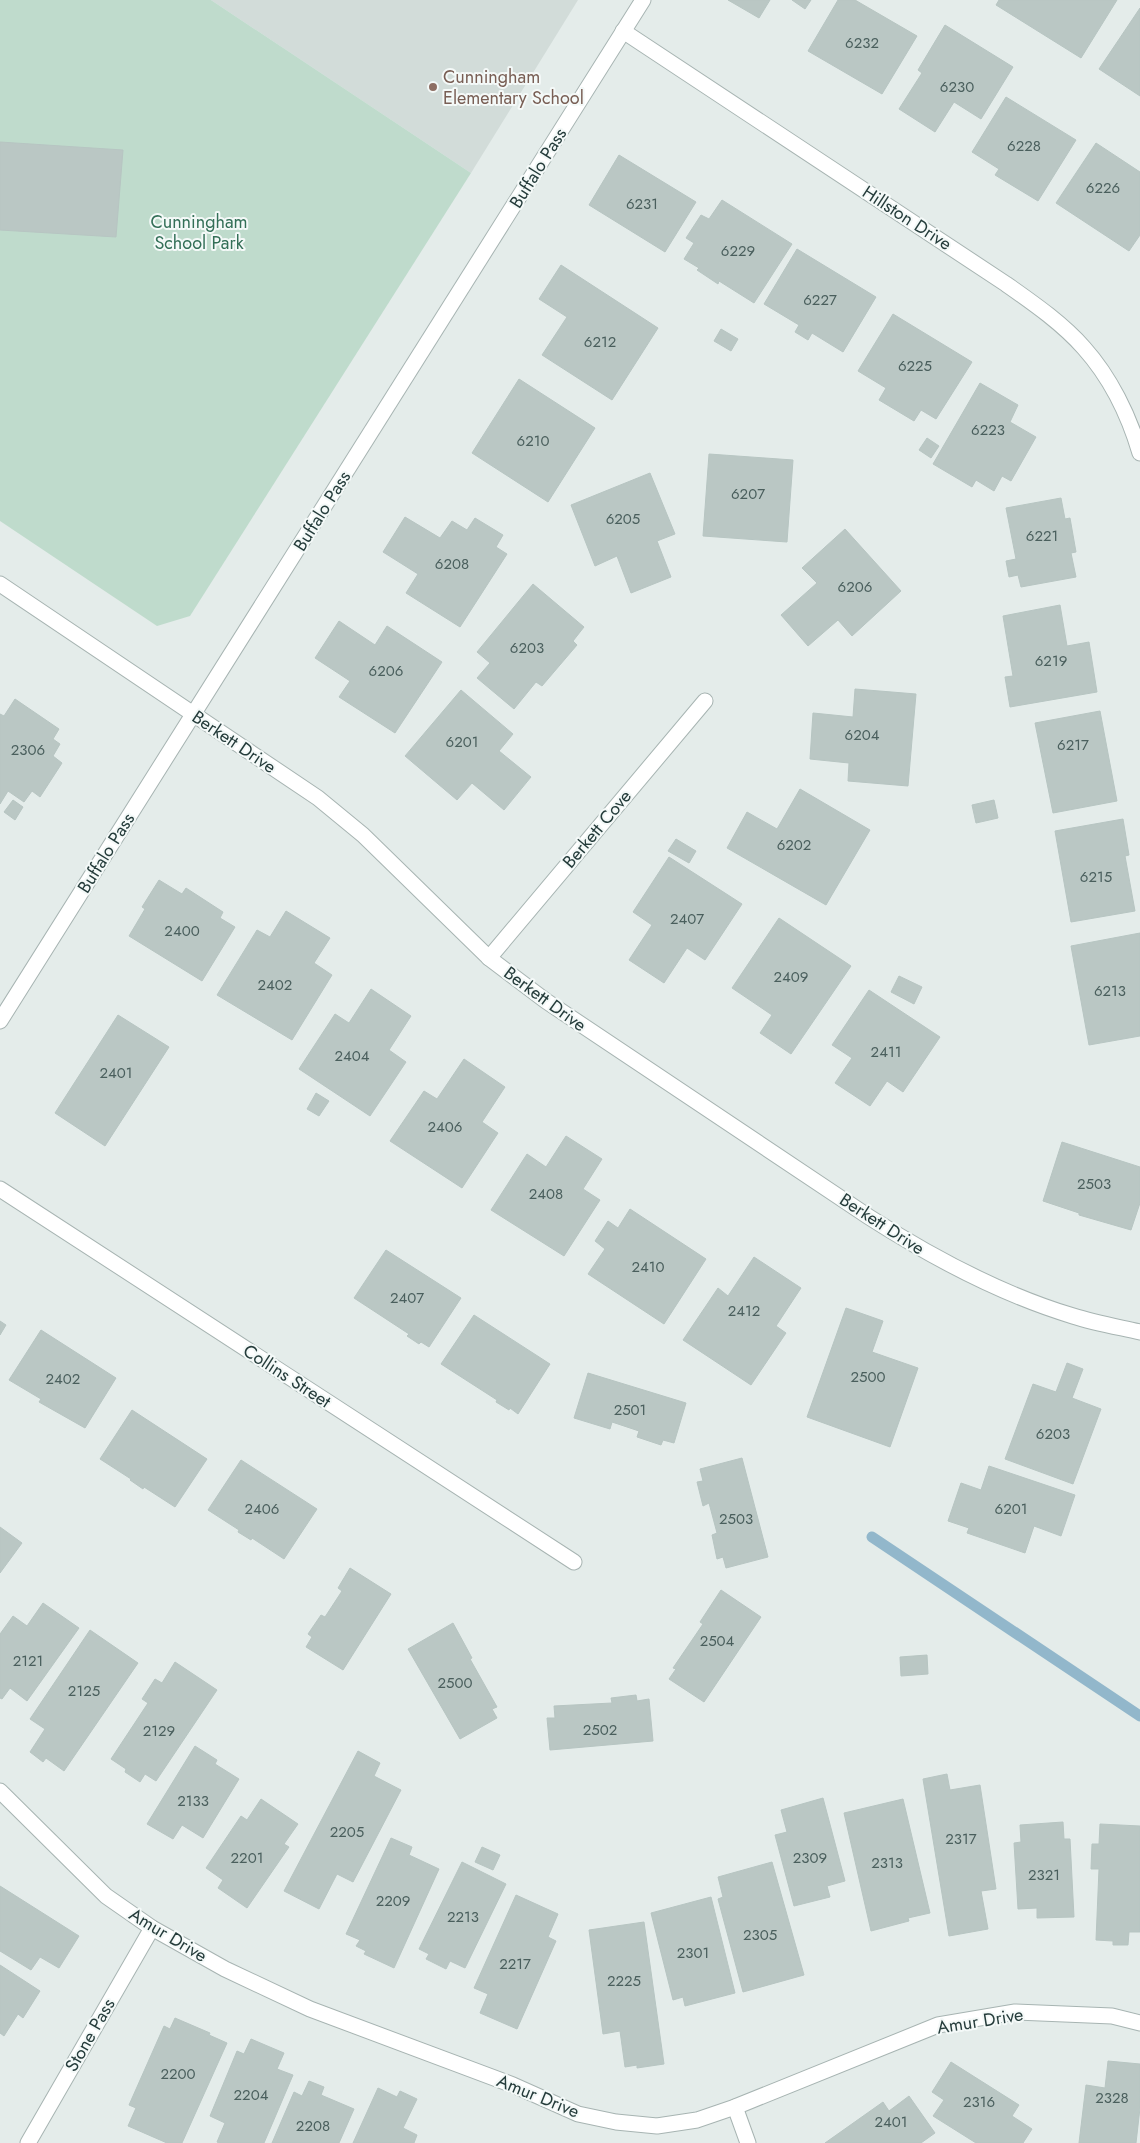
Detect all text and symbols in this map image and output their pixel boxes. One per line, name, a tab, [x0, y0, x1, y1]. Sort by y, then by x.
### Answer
house number: 6232	[845, 32, 879, 54]
place label: Cunningham Elementary School	[443, 64, 584, 111]
house number: 6230	[940, 76, 974, 98]
marker: Cunningham Elementary School	[427, 81, 439, 93]
street label: Buffalo Pass	[503, 123, 573, 213]
house number: 6228	[1007, 135, 1041, 157]
house number: 6226	[1086, 177, 1120, 199]
street label: Hillston Drive	[857, 179, 957, 257]
house number: 6231	[626, 193, 658, 215]
park label: Cunningham School Park	[150, 209, 248, 256]
house number: 6229	[721, 240, 755, 262]
house number: 6227	[803, 289, 837, 311]
house number: 6212	[584, 331, 616, 353]
house number: 6225	[898, 355, 932, 377]
house number: 6223	[971, 419, 1005, 441]
house number: 6210	[517, 430, 549, 452]
street label: Buffalo Pass	[287, 466, 357, 556]
house number: 6207	[731, 483, 765, 505]
house number: 6205	[606, 508, 640, 530]
house number: 6221	[1026, 525, 1058, 547]
house number: 6208	[435, 553, 469, 575]
house number: 6206	[838, 576, 872, 598]
house number: 6203	[510, 637, 544, 659]
house number: 6219	[1035, 650, 1067, 672]
house number: 6206	[369, 660, 403, 682]
street label: Berkett Drive	[187, 704, 281, 780]
house number: 6204	[845, 724, 880, 746]
house number: 6201	[446, 731, 478, 753]
house number: 6217	[1057, 734, 1089, 756]
house number: 2306	[11, 739, 45, 761]
street label: Berkett Cove	[556, 784, 638, 874]
street label: Buffalo Pass	[71, 808, 141, 898]
house number: 6202	[777, 834, 811, 856]
house number: 6215	[1080, 866, 1112, 888]
house number: 2407	[670, 908, 704, 930]
house number: 2400	[164, 920, 200, 942]
street label: Berkett Drive	[498, 960, 592, 1038]
house number: 2409	[774, 966, 808, 988]
house number: 2402	[258, 974, 292, 996]
house number: 6213	[1094, 980, 1126, 1002]
house number: 2411	[871, 1041, 901, 1063]
house number: 2404	[334, 1045, 370, 1067]
house number: 2401	[99, 1062, 133, 1084]
house number: 2406	[428, 1116, 462, 1138]
house number: 2503	[1077, 1173, 1111, 1195]
house number: 2408	[529, 1183, 563, 1205]
street label: Berkett Drive	[834, 1187, 930, 1261]
house number: 2410	[631, 1256, 665, 1278]
house number: 2407	[390, 1287, 424, 1309]
house number: 2412	[728, 1300, 760, 1322]
street label: Collins Street	[238, 1338, 337, 1415]
house number: 2500	[851, 1366, 886, 1388]
house number: 2402	[46, 1368, 80, 1390]
house number: 2501	[614, 1399, 646, 1421]
house number: 6203	[1036, 1423, 1070, 1445]
house number: 2406	[245, 1498, 279, 1520]
house number: 6201	[995, 1498, 1027, 1520]
house number: 2503	[719, 1508, 753, 1530]
house number: 2504	[700, 1630, 735, 1652]
house number: 2121	[13, 1650, 43, 1672]
house number: 2500	[438, 1672, 473, 1694]
house number: 2125	[68, 1680, 100, 1702]
house number: 2502	[583, 1719, 617, 1741]
house number: 2129	[143, 1720, 175, 1742]
house number: 2133	[177, 1790, 209, 1812]
house number: 2205	[330, 1821, 364, 1843]
house number: 2317	[945, 1828, 977, 1850]
house number: 2201	[231, 1847, 263, 1869]
house number: 2309	[793, 1847, 827, 1869]
house number: 2313	[871, 1852, 903, 1874]
house number: 2321	[1028, 1864, 1060, 1886]
house number: 2209	[376, 1890, 410, 1912]
street label: Amur Drive	[124, 1901, 212, 1969]
house number: 2213	[447, 1906, 479, 1928]
house number: 2305	[743, 1924, 777, 1946]
house number: 2301	[677, 1942, 709, 1964]
house number: 2217	[499, 1953, 531, 1975]
house number: 2225	[607, 1970, 641, 1992]
street label: Stone Pass	[59, 1994, 121, 2076]
street label: Amur Drive	[935, 2001, 1025, 2041]
house number: 2200	[160, 2063, 196, 2085]
street label: Amur Drive	[493, 2068, 583, 2124]
house number: 2204	[234, 2084, 269, 2106]
house number: 2328	[1095, 2087, 1129, 2109]
house number: 2316	[963, 2091, 995, 2113]
house number: 2401	[874, 2111, 908, 2133]
house number: 2208	[296, 2115, 330, 2137]

